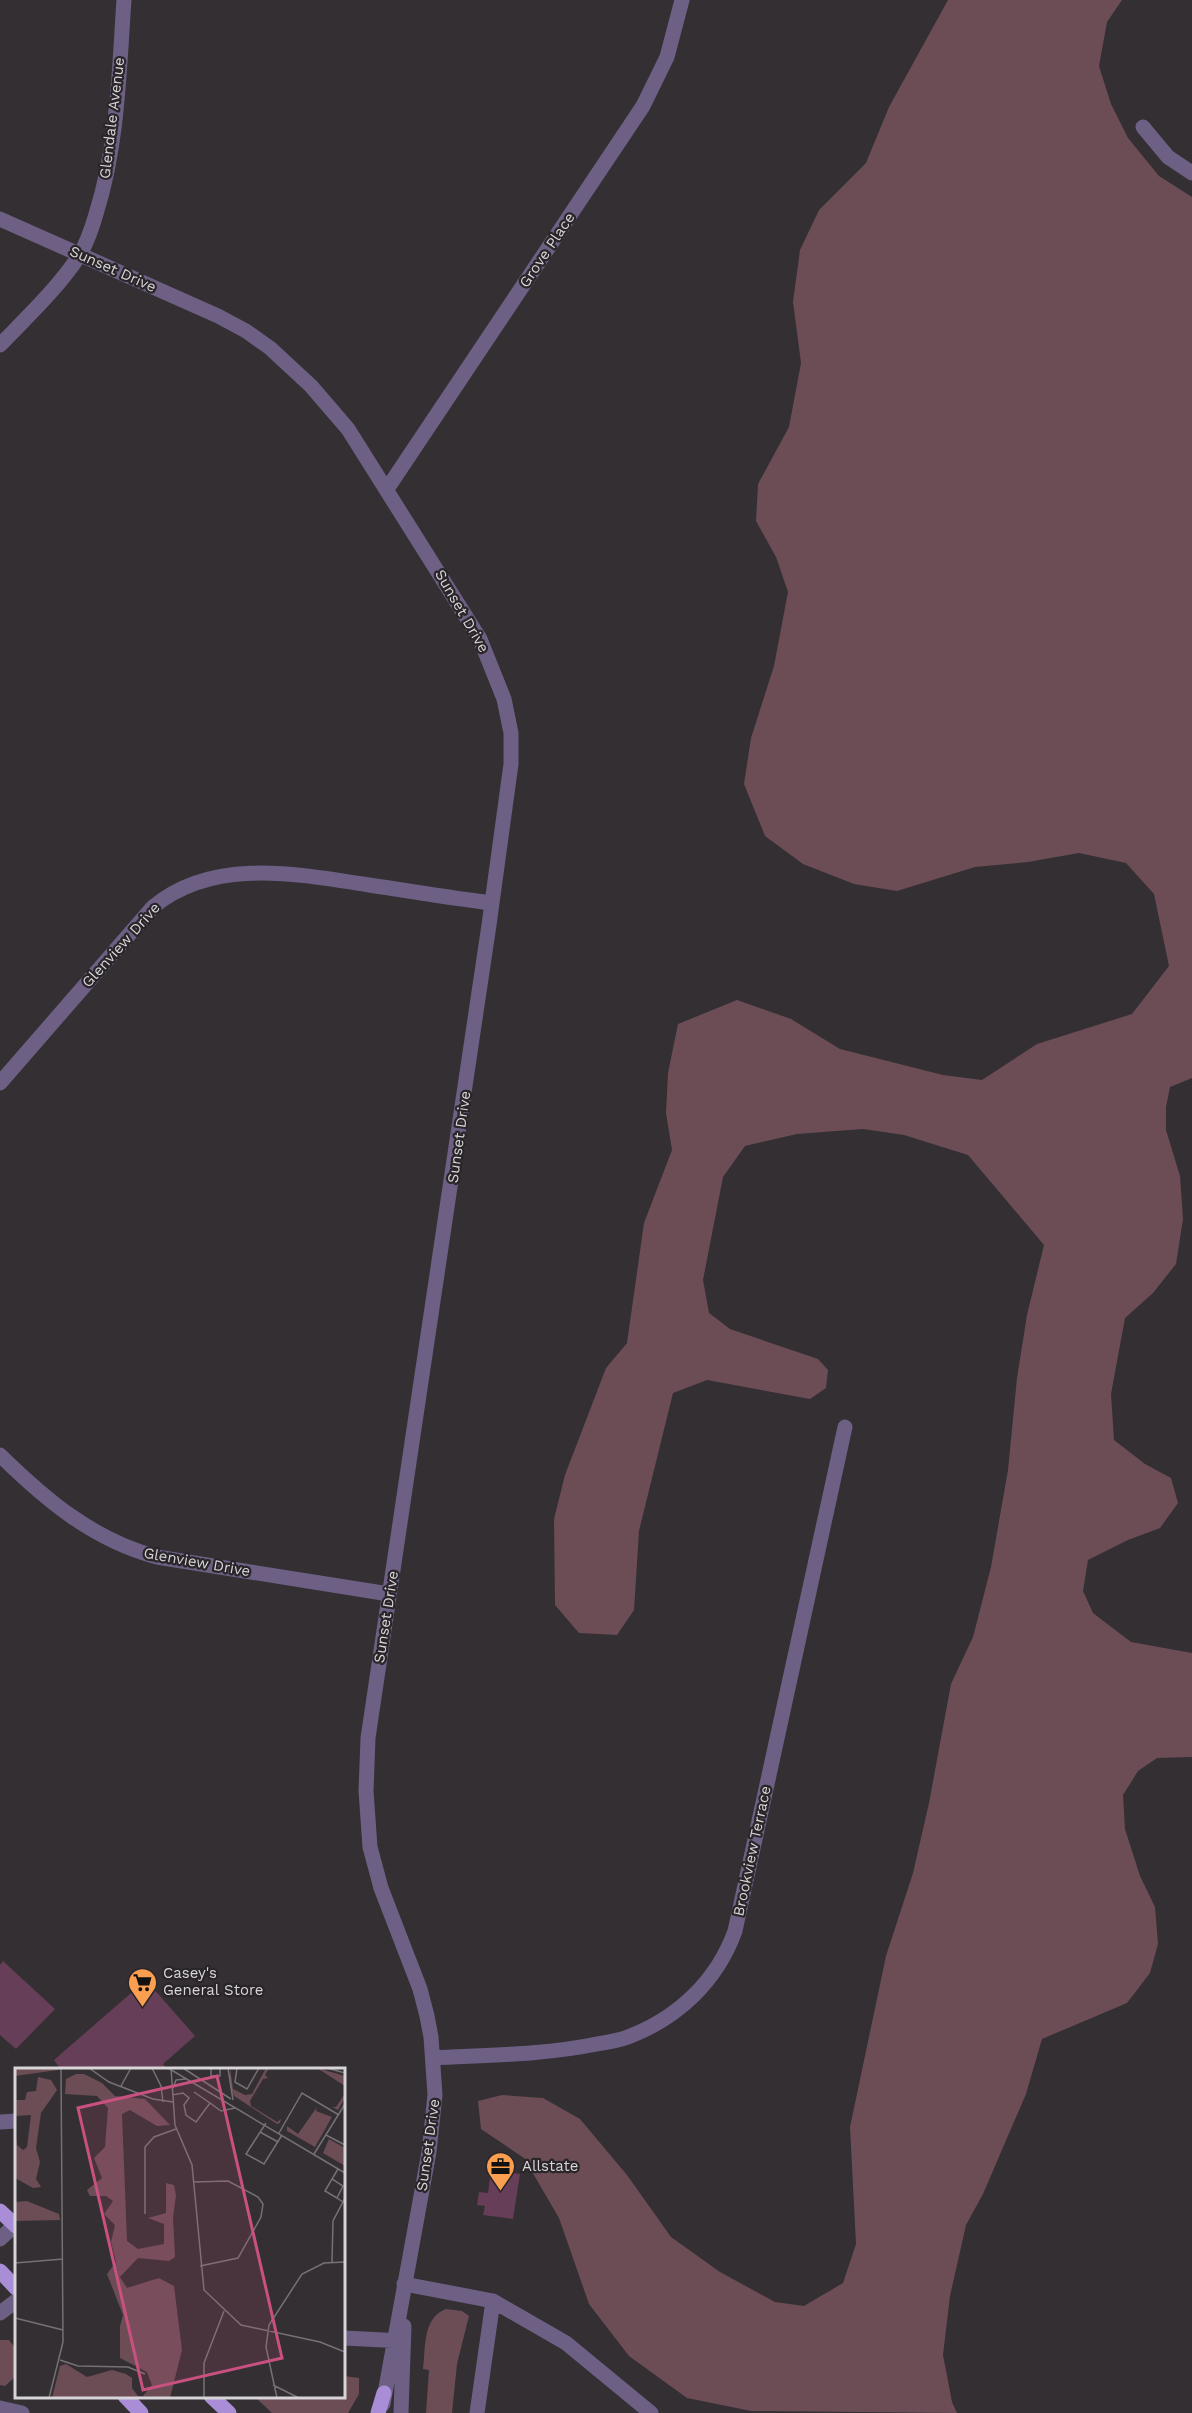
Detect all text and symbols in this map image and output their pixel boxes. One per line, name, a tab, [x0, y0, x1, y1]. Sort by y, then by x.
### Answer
street label: Glendale Avenue	[96, 56, 128, 180]
street label: Grove Place	[515, 209, 579, 291]
street label: Sunset Drive	[67, 242, 159, 296]
street label: Sunset Drive	[431, 566, 493, 656]
street label: Glenview Drive	[78, 899, 164, 991]
street label: Sunset Drive	[444, 1090, 474, 1184]
street label: Glenview Drive	[142, 1544, 252, 1580]
street label: Sunset Drive	[370, 1570, 402, 1664]
street label: Brookview Terrace	[729, 1784, 775, 1918]
place label: Casey's General Store	[163, 1964, 263, 1999]
supermarket icon: Casey's General Store	[126, 1966, 158, 2008]
inset map	[15, 2068, 345, 2398]
street label: Sunset Drive	[413, 2098, 443, 2192]
office icon: Allstate	[485, 2150, 517, 2192]
place label: Allstate	[522, 2157, 578, 2175]

